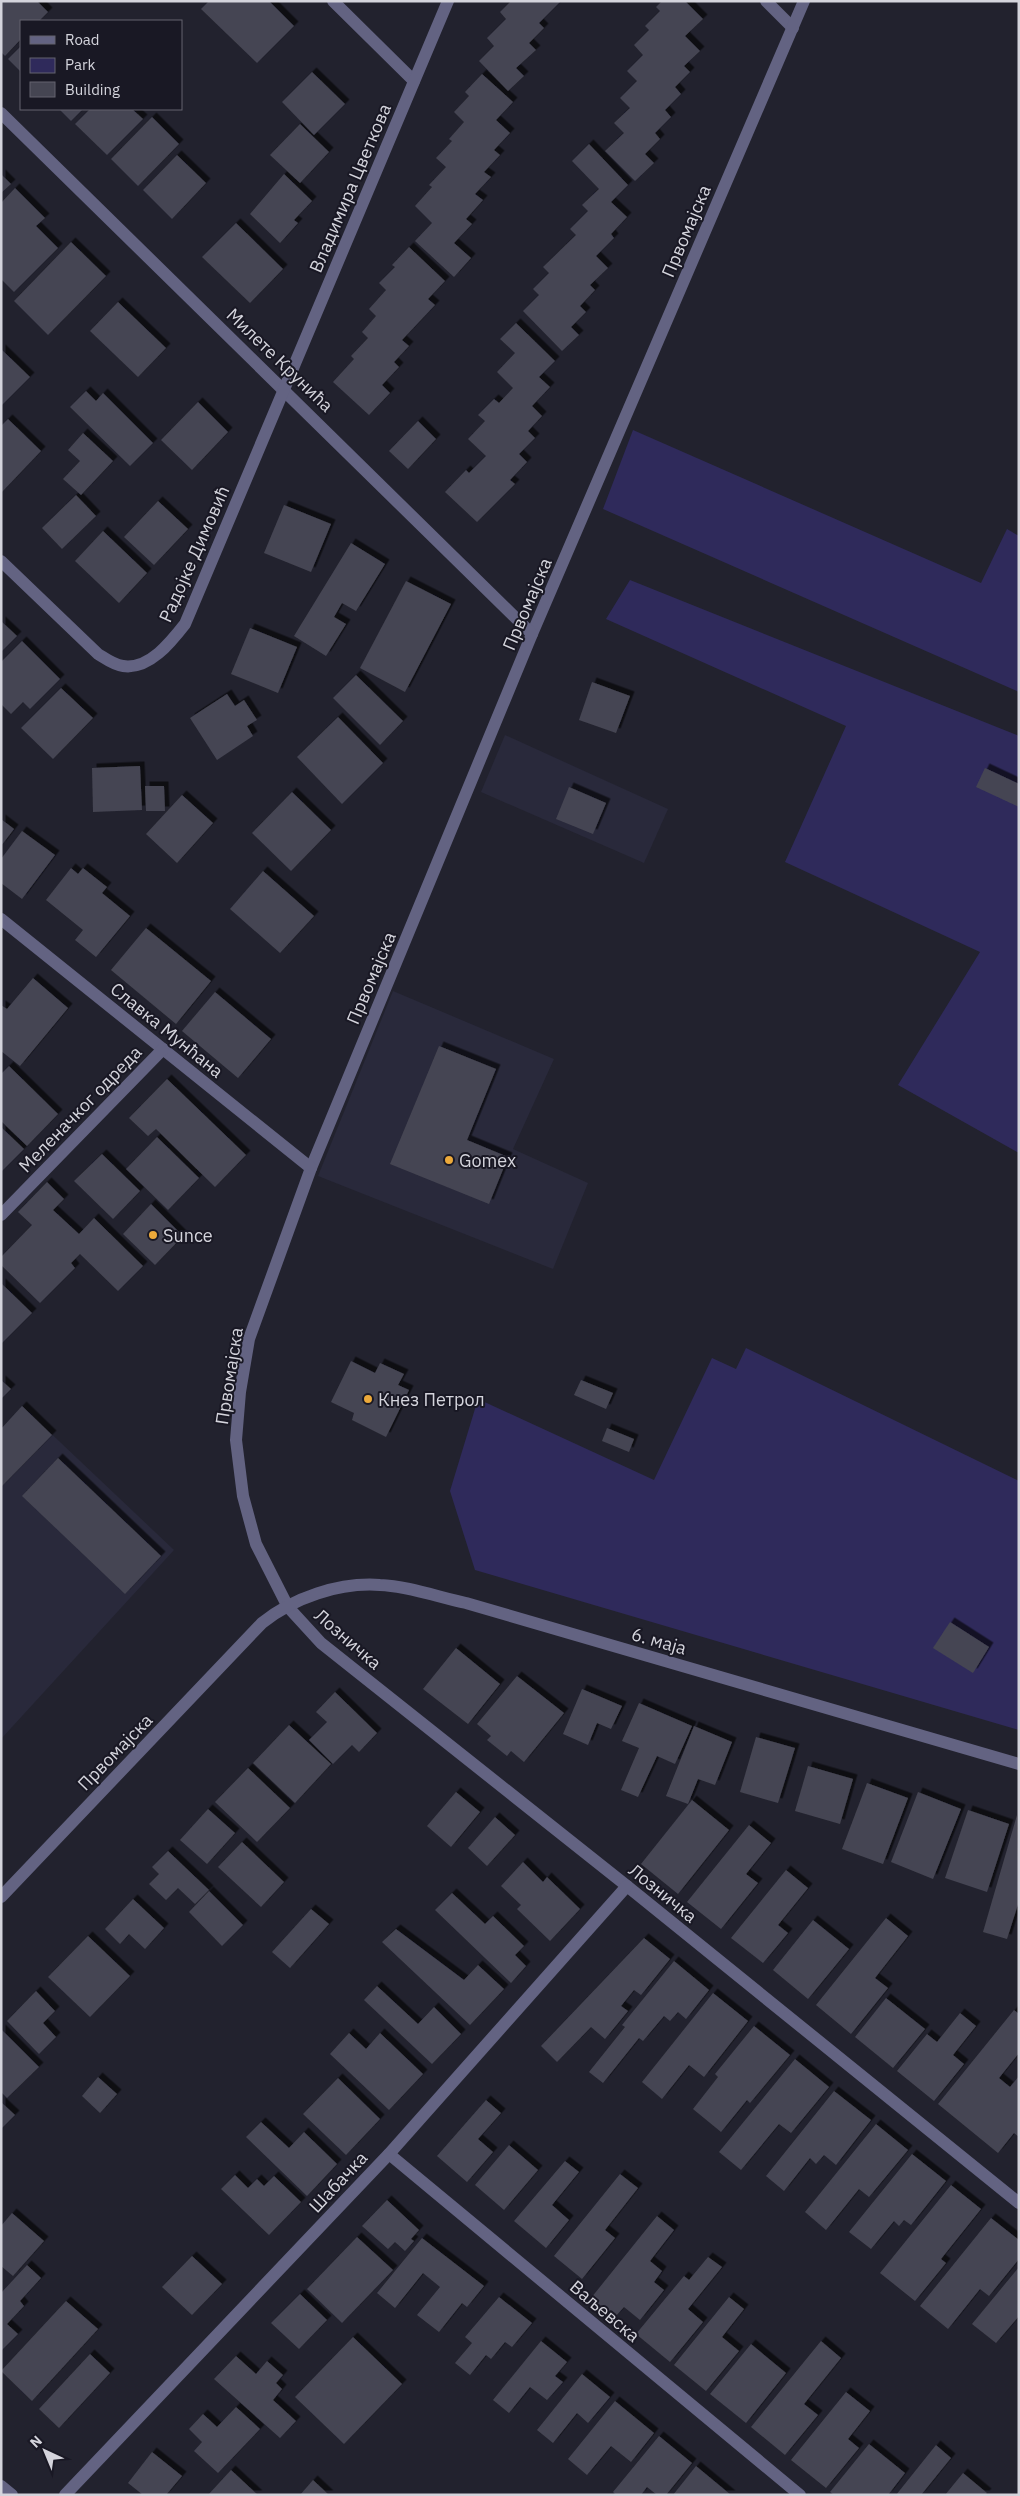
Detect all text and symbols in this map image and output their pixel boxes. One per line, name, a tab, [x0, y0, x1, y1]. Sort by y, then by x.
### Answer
legend	[20, 20, 182, 110]
text: Road	[65, 30, 100, 49]
text: Park	[65, 55, 95, 74]
text: Building	[65, 80, 120, 99]
street label: Владимира Цветкова	[304, 100, 396, 276]
street label: Првомајска	[656, 181, 716, 281]
street label: Милете Крунића	[222, 303, 338, 417]
street label: Радојке Димовић	[154, 482, 234, 626]
street label: Првомајска	[497, 554, 557, 654]
street label: Првомајска	[341, 928, 401, 1028]
street label: Славка Мунћана	[106, 977, 228, 1083]
street label: Меленачког одреда	[14, 1041, 147, 1177]
place label: Gomex	[459, 1149, 516, 1172]
marker: Gomex	[443, 1154, 455, 1166]
place label: Sunce	[163, 1224, 213, 1247]
marker: Sunce	[147, 1229, 159, 1241]
street label: Првомајска	[210, 1325, 248, 1426]
place label: Кнез Петрол	[378, 1388, 485, 1411]
marker: Кнез Петрол	[362, 1393, 374, 1405]
street label: Лозничка	[310, 1604, 387, 1675]
street label: 6. маја	[629, 1622, 690, 1660]
street label: Првомајска	[73, 1708, 158, 1795]
street label: Лозничка	[624, 1858, 702, 1928]
street label: Шабачка	[304, 2146, 372, 2217]
street label: Ваљевска	[565, 2275, 645, 2347]
north arrow	[20, 2426, 70, 2476]
text: N	[26, 2432, 46, 2452]

